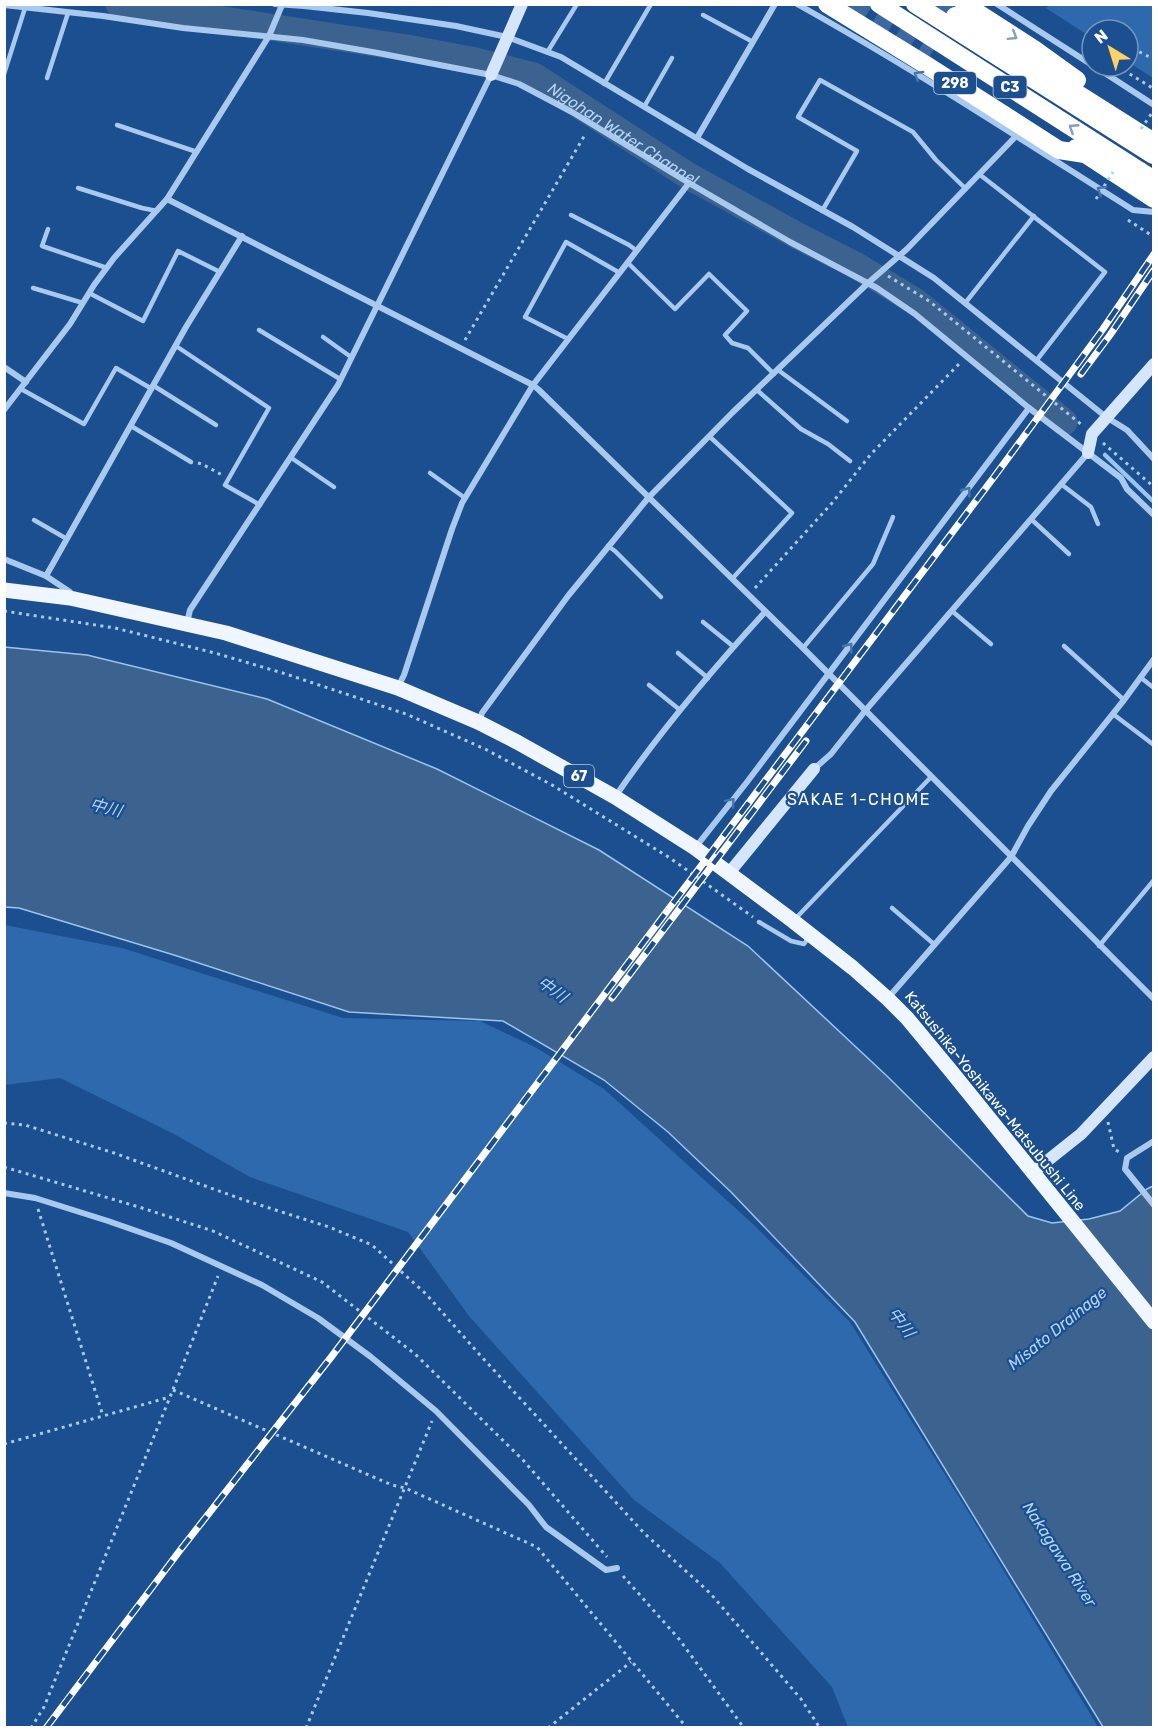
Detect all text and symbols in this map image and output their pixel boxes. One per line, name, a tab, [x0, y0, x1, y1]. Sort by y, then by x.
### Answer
north arrow	[1080, 18, 1140, 78]
text: N	[1091, 26, 1111, 48]
one-way arrow	[1006, 29, 1017, 40]
one-way arrow	[914, 70, 924, 82]
road number: 298	[934, 72, 976, 94]
road number: C3	[994, 76, 1026, 98]
water label: Nigohan Water Channel	[544, 79, 703, 190]
one-way arrow	[1069, 124, 1080, 135]
one-way arrow	[1097, 185, 1107, 197]
one-way arrow	[959, 487, 970, 498]
one-way arrow	[842, 642, 853, 653]
road number: 67	[564, 765, 594, 787]
district label: SAKAE 1-CHOME	[787, 790, 931, 809]
water label: 中川	[88, 794, 126, 821]
one-way arrow	[724, 798, 735, 809]
water label: 中川	[534, 972, 573, 1008]
street label: Katsushika-Yoshikawa-Matsubushi Line	[901, 988, 1089, 1214]
water label: Misato Drainage	[1004, 1283, 1111, 1374]
water label: 中川	[885, 1304, 920, 1342]
water label: Nakagawa River	[1019, 1498, 1101, 1611]

